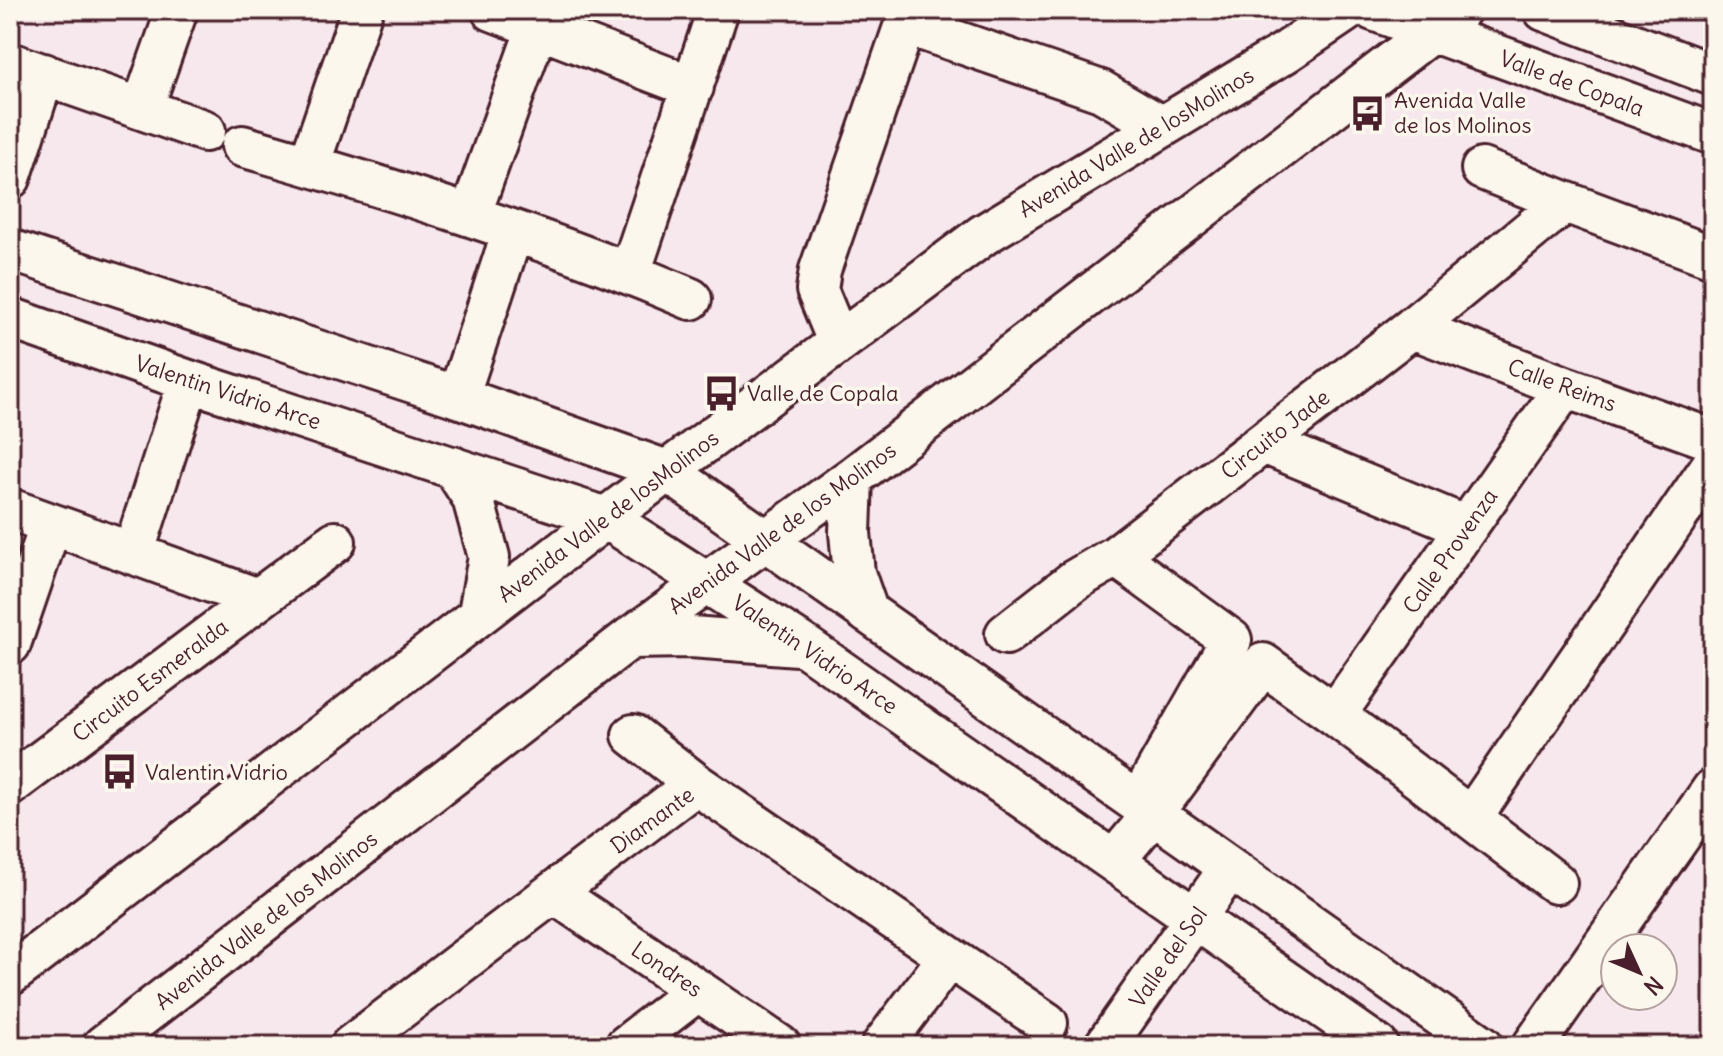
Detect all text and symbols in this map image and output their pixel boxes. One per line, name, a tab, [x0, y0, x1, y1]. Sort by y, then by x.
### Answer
street label: Valle de Copala	[1496, 44, 1648, 122]
street label: Avenida Valle de losMolinos	[1013, 61, 1259, 223]
place label: Avenida Valle de los Molinos	[1394, 86, 1531, 139]
bus stop icon: Avenida Valle de los Molinos	[1349, 94, 1387, 132]
street label: Valentin Vidrio Arce	[132, 349, 324, 435]
street label: Calle Reims	[1504, 352, 1620, 418]
bus stop icon: Valle de Copala	[702, 374, 740, 412]
place label: Valle de Copala	[747, 379, 899, 407]
street label: Circuito Jade	[1215, 383, 1335, 485]
street label: Avenida Valle de losMolinos	[492, 424, 724, 608]
street label: Avenida Valle de los Molinos	[663, 436, 901, 620]
street label: Calle Provenza	[1397, 483, 1503, 619]
street label: Valentin Vidrio Arce	[727, 588, 903, 720]
street label: Circuito Esmeralda	[67, 612, 233, 748]
bus stop icon: Valentin Vidrio	[100, 753, 138, 791]
place label: Valentin Vidrio	[145, 758, 288, 786]
street label: Diamante	[605, 780, 699, 860]
street label: Avenida Valle de los Molinos	[149, 824, 383, 1016]
street label: Valle del Sol	[1123, 901, 1213, 1013]
north arrow	[1599, 932, 1679, 1012]
street label: Londres	[626, 935, 708, 1003]
text: N	[1638, 971, 1669, 1001]

